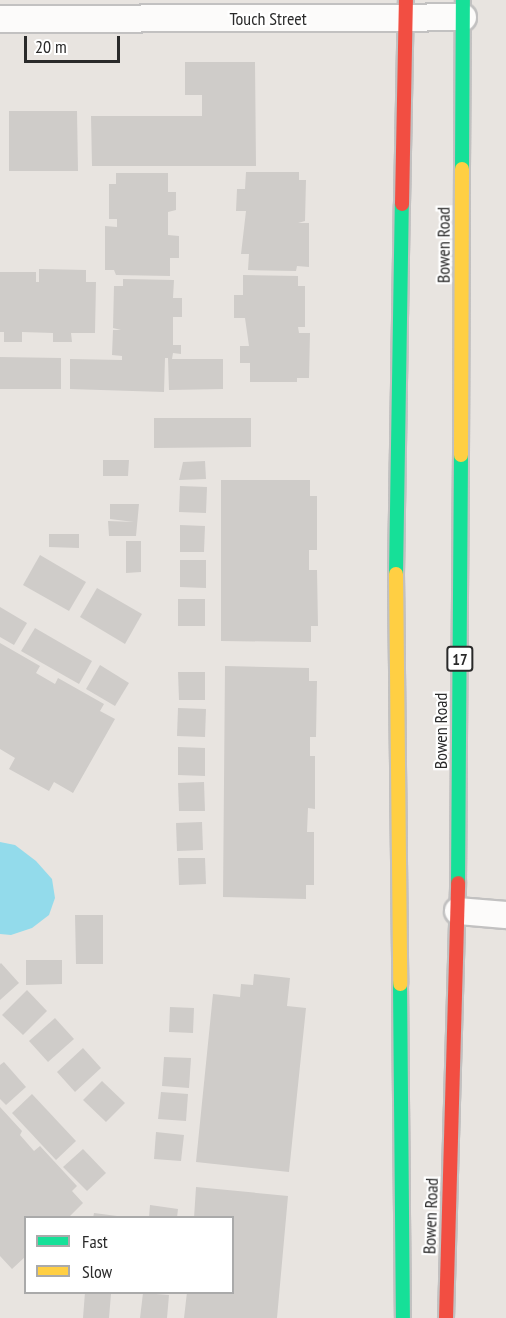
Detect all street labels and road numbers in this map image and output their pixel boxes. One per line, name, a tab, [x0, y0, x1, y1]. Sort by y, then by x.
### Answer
street label: Touch Street	[229, 8, 307, 30]
street label: Bowen Road	[433, 207, 455, 283]
road number: 17	[445, 646, 475, 672]
street label: Bowen Road	[430, 693, 452, 769]
street label: Bowen Road	[419, 1177, 443, 1255]

